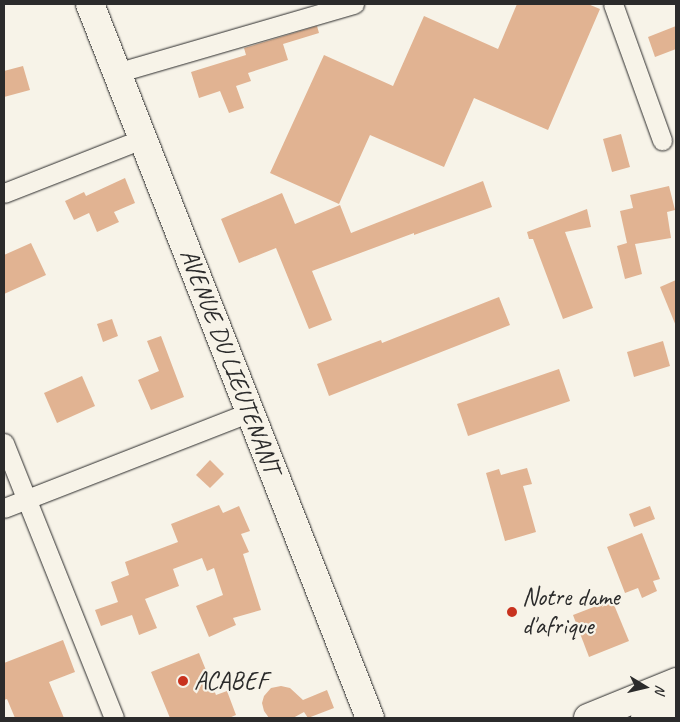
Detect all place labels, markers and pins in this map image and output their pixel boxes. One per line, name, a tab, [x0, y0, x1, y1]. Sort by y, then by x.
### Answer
place label: Notre dame d'afrique	[522, 583, 621, 642]
marker: Notre dame d'afrique	[506, 606, 518, 618]
place label: ACABEF	[194, 666, 268, 696]
marker: ACABEF	[176, 674, 190, 688]

